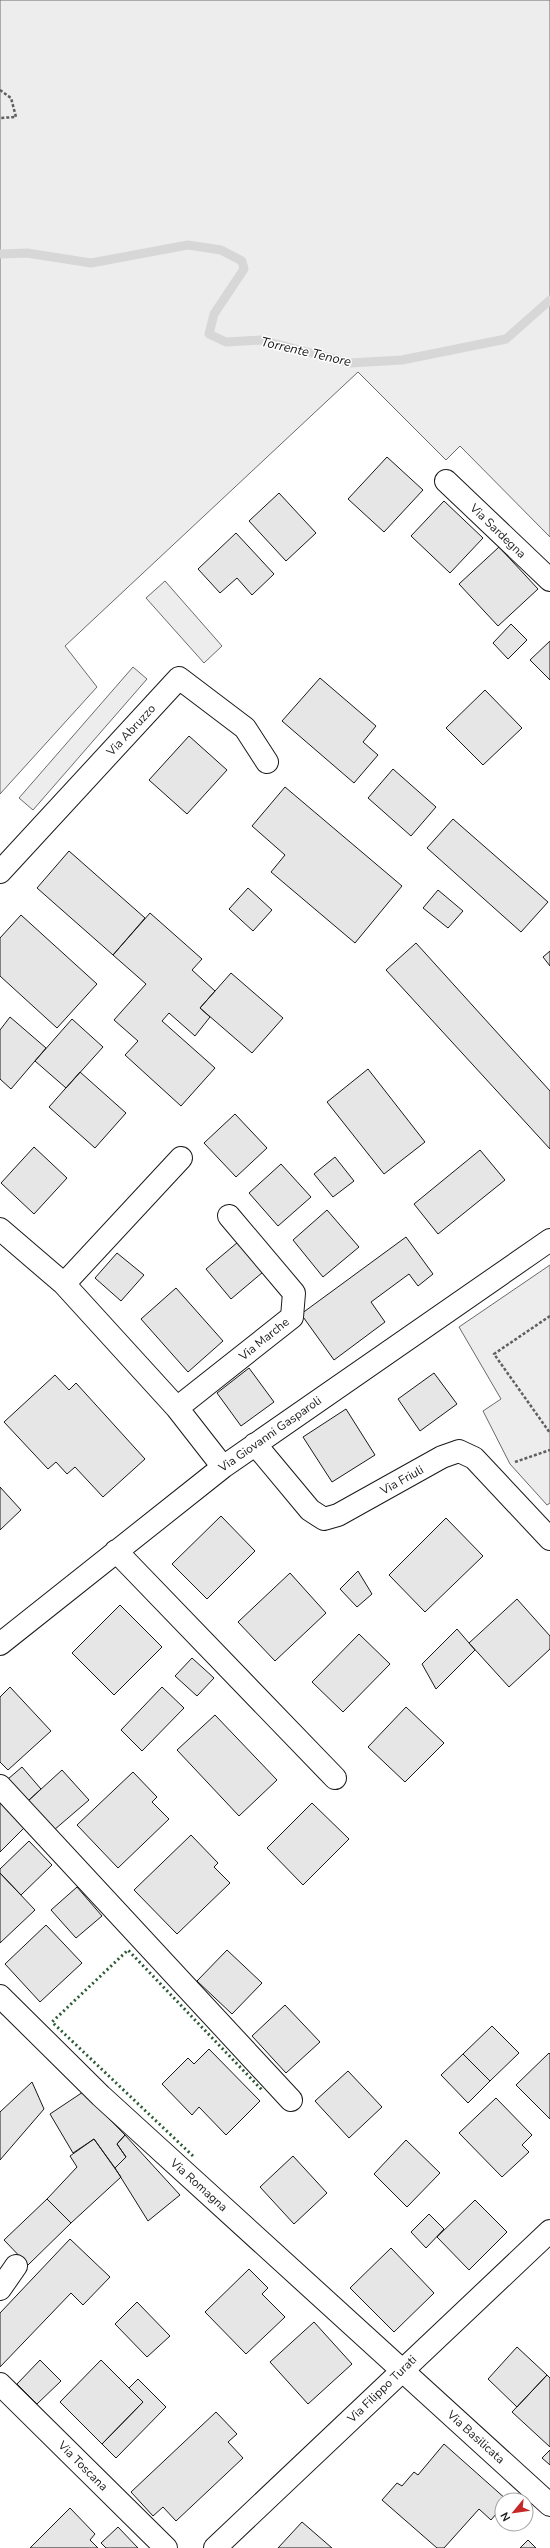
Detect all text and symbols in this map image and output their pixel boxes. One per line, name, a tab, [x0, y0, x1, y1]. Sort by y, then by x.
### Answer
water label: Torrente Tenore	[259, 333, 353, 371]
street label: Via Sardegna	[466, 500, 529, 562]
street label: Via Abruzzo	[102, 701, 159, 760]
street label: Via Marche	[235, 1314, 292, 1365]
street label: Via Giovanni Gasparoli	[215, 1392, 325, 1476]
street label: Via Friuli	[377, 1462, 426, 1499]
street label: Via Romagna	[166, 2154, 231, 2215]
street label: Via Filippo Turati	[343, 2352, 420, 2427]
street label: Via Basilicata	[443, 2406, 508, 2467]
street label: Via Toscana	[54, 2437, 111, 2494]
north arrow	[494, 2492, 534, 2532]
text: N	[497, 2509, 514, 2524]

